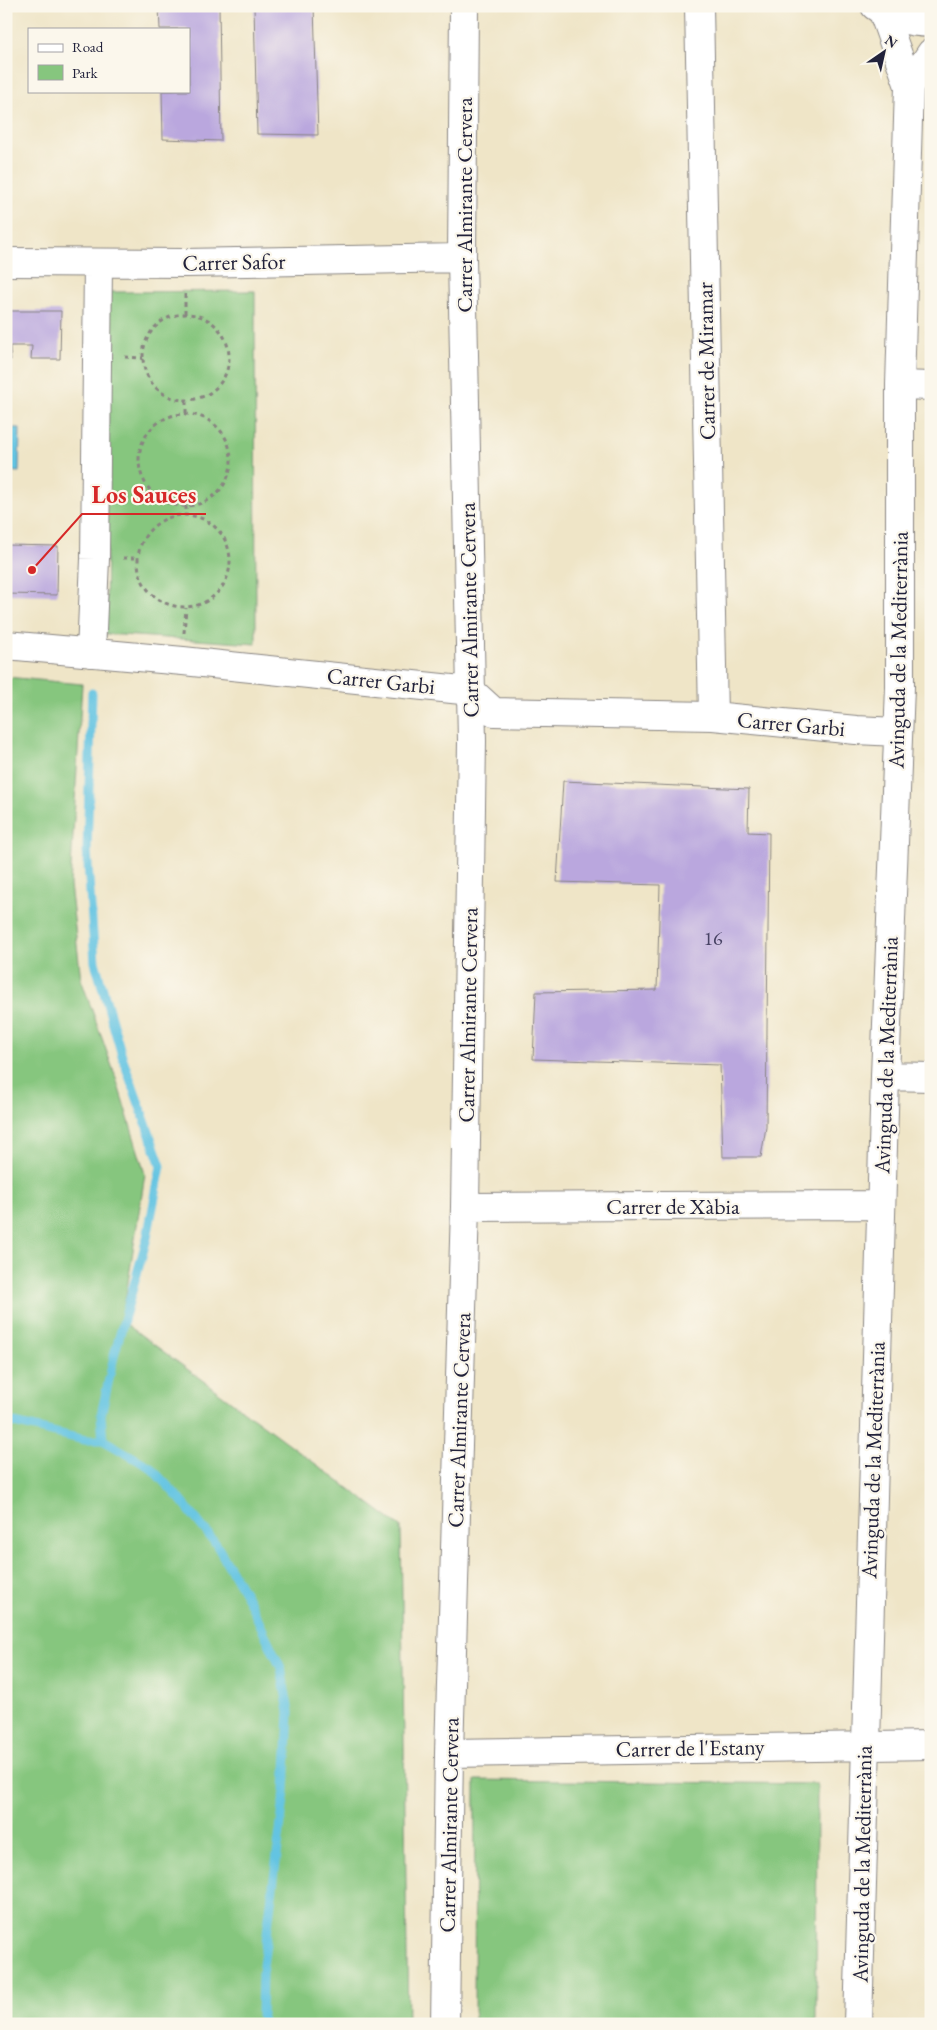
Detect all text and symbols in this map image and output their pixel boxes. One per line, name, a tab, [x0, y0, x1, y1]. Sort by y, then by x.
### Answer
legend	[28, 28, 190, 92]
north arrow	[860, 28, 910, 78]
text: N	[882, 31, 902, 52]
text: Road	[72, 37, 104, 56]
text: Park	[72, 63, 99, 82]
street label: Carrer Almirante Cervera	[450, 97, 479, 313]
street label: Carrer Safor	[182, 247, 286, 277]
street label: Carrer de Miramar	[690, 281, 722, 440]
callout: Los Sauces	[82, 475, 206, 514]
text: Los Sauces	[92, 479, 196, 510]
street label: Carrer Almirante Cervera	[453, 502, 485, 718]
street label: Avinguda de la Mediterrània	[881, 531, 915, 770]
street label: Carrer Garbi	[326, 661, 436, 701]
street label: Carrer Garbi	[736, 705, 846, 743]
street label: Carrer Almirante Cervera	[452, 907, 484, 1123]
house number: 16	[703, 925, 723, 951]
street label: Avinguda de la Mediterrània	[867, 936, 905, 1175]
street label: Carrer de Xàbia	[606, 1192, 740, 1221]
street label: Carrer Almirante Cervera	[441, 1312, 477, 1528]
street label: Avinguda de la Mediterrània	[854, 1341, 892, 1580]
street label: Carrer Almirante Cervera	[433, 1717, 465, 1933]
street label: Carrer de l'Estany	[615, 1732, 765, 1764]
street label: Avinguda de la Mediterrània	[845, 1745, 879, 1984]

